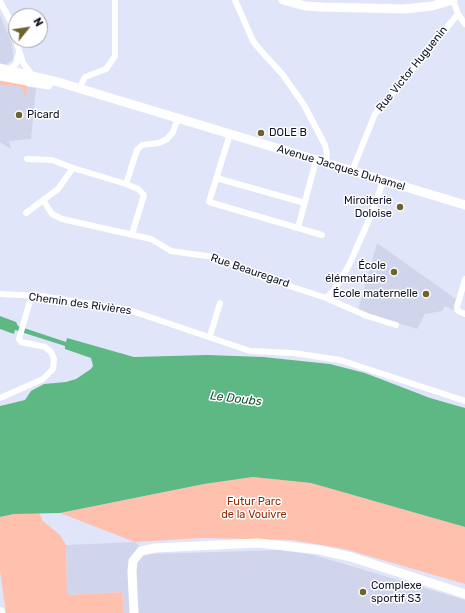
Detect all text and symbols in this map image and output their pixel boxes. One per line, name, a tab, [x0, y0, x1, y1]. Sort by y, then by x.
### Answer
north arrow	[8, 8, 48, 48]
text: N	[30, 16, 46, 29]
street label: Rue Victor Huguenin	[374, 24, 450, 114]
place label: Picard	[27, 108, 59, 122]
marker: Picard	[14, 110, 24, 120]
place label: DOLE B	[269, 126, 307, 140]
marker: DOLE B	[256, 128, 266, 138]
street label: Avenue Jacques Duhamel	[275, 142, 407, 194]
place label: Miroiterie Doloise	[344, 194, 392, 220]
marker: Miroiterie Doloise	[395, 202, 405, 212]
street label: Rue Beauregard	[209, 251, 291, 291]
place label: École élémentaire	[325, 259, 386, 285]
marker: École élémentaire	[389, 267, 399, 277]
place label: École maternelle	[333, 287, 418, 301]
marker: École maternelle	[421, 289, 431, 299]
street label: Chemin des Rivières	[28, 290, 132, 318]
water label: Le Doubs	[209, 389, 263, 409]
park label: Futur Parc de la Vouivre	[221, 495, 287, 521]
place label: Complexe sportif S3	[371, 579, 422, 605]
marker: Complexe sportif S3	[358, 587, 368, 597]

